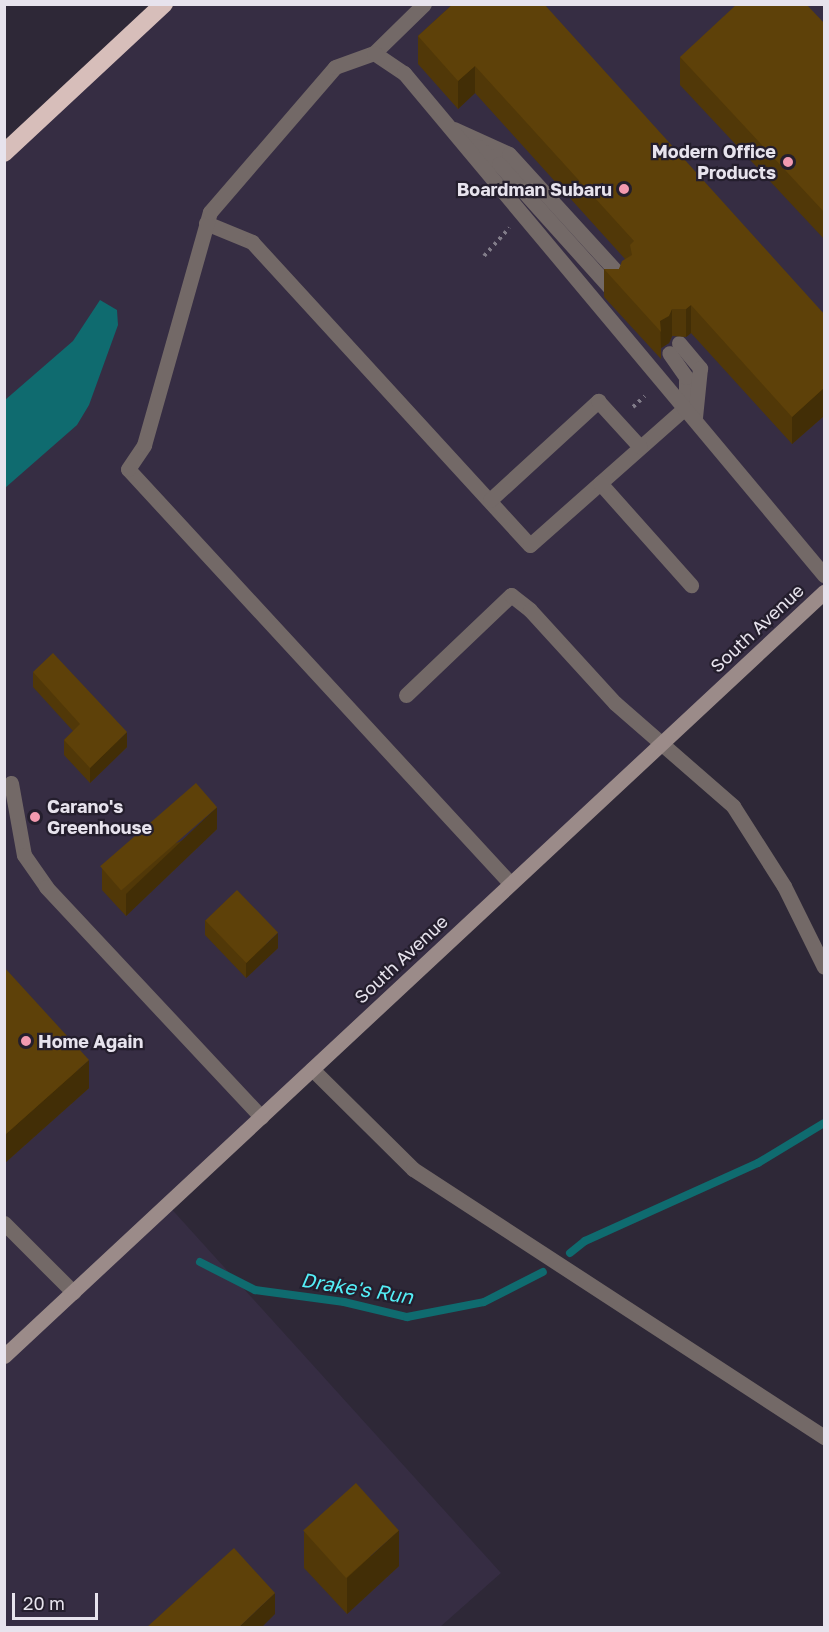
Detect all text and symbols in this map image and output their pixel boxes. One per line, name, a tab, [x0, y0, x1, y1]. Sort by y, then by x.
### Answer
place label: Modern Office Products	[652, 141, 776, 184]
marker: Modern Office Products	[781, 155, 795, 169]
place label: Boardman Subaru	[457, 178, 612, 200]
marker: Boardman Subaru	[617, 182, 631, 196]
street label: South Avenue	[706, 579, 808, 677]
place label: Carano's Greenhouse	[47, 796, 152, 838]
marker: Carano's Greenhouse	[28, 810, 42, 824]
street label: South Avenue	[350, 910, 452, 1008]
place label: Home Again	[38, 1030, 143, 1052]
marker: Home Again	[19, 1034, 33, 1048]
water label: Drake's Run	[299, 1267, 415, 1309]
scale bar	[15, 1581, 100, 1619]
text: 20 m	[23, 1592, 65, 1614]

